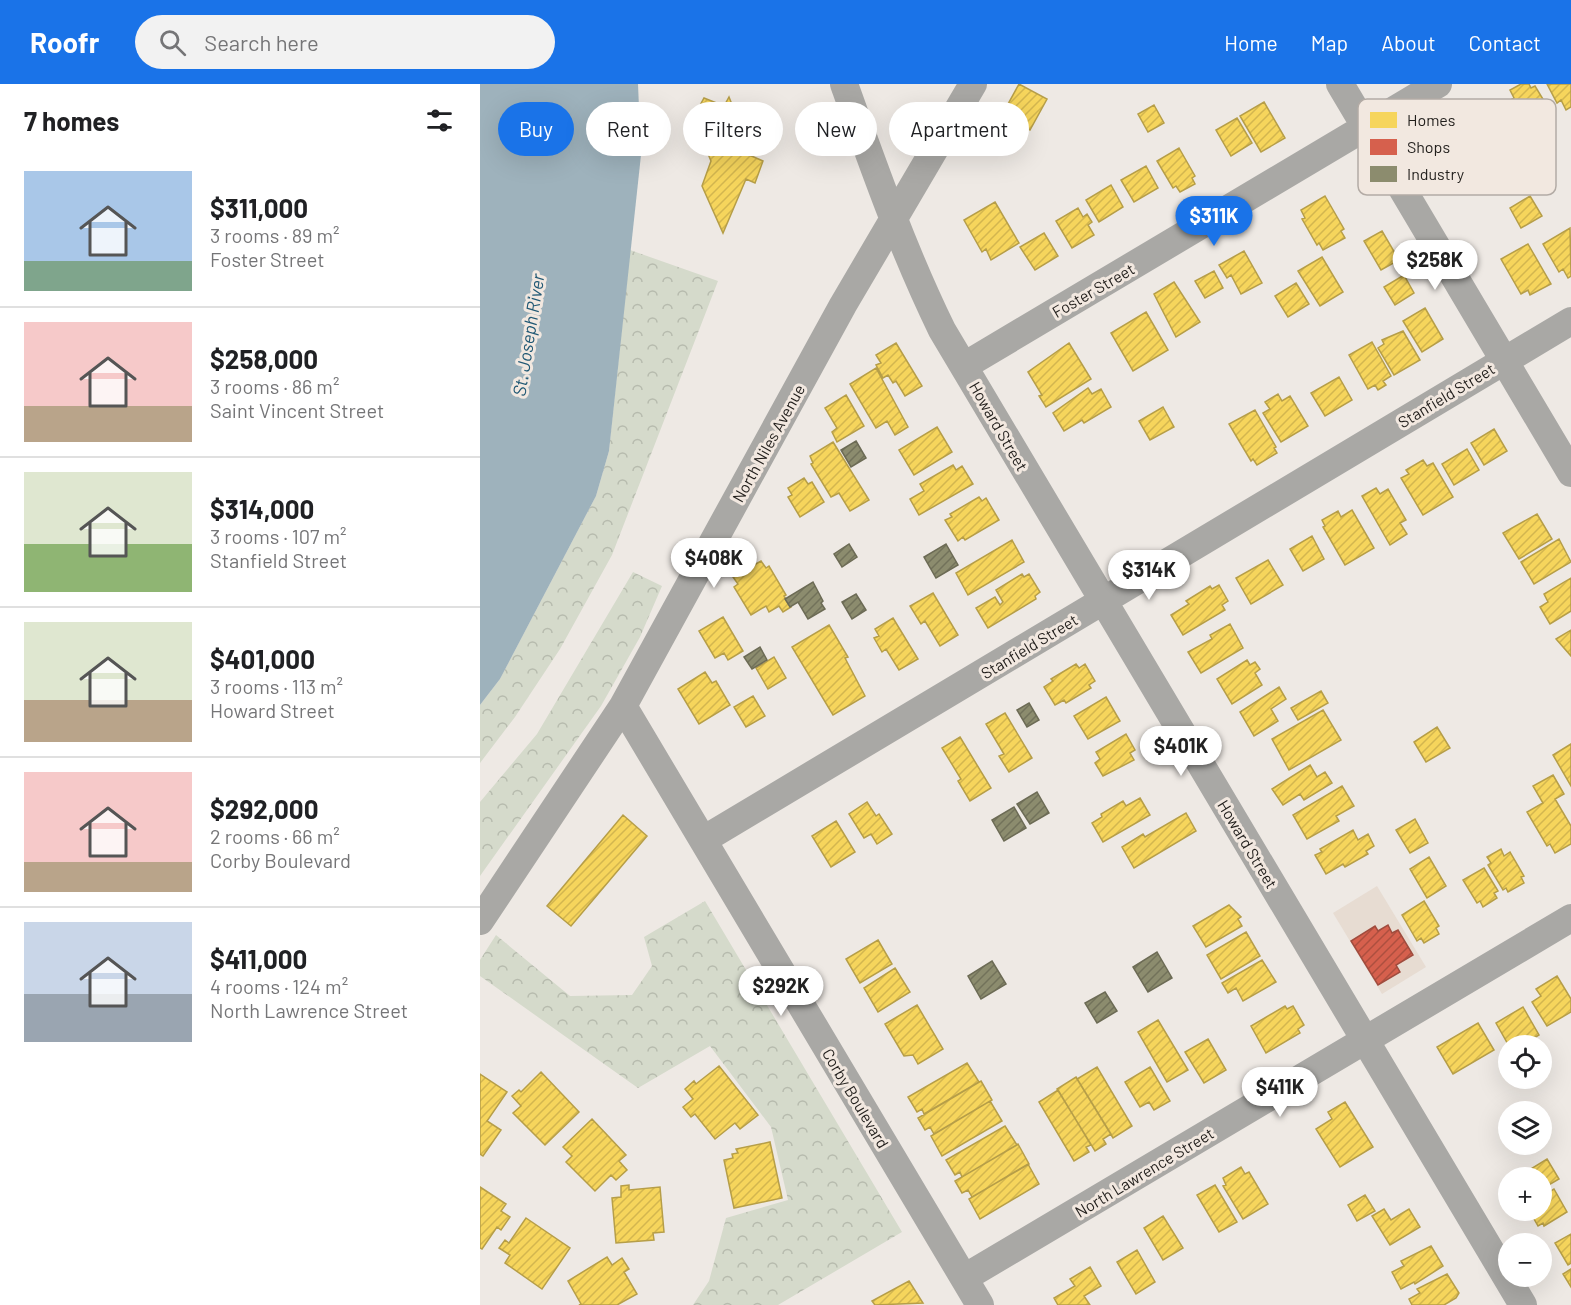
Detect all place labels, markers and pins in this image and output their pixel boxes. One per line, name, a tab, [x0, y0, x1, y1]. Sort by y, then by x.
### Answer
pin: $311K	[1172, 196, 1256, 247]
pin: $258K	[1393, 240, 1477, 291]
pin: $408K	[672, 538, 756, 589]
pin: $314K	[1107, 550, 1191, 601]
pin: $401K	[1139, 726, 1223, 777]
pin: $292K	[739, 966, 823, 1017]
pin: $411K	[1238, 1067, 1322, 1118]

